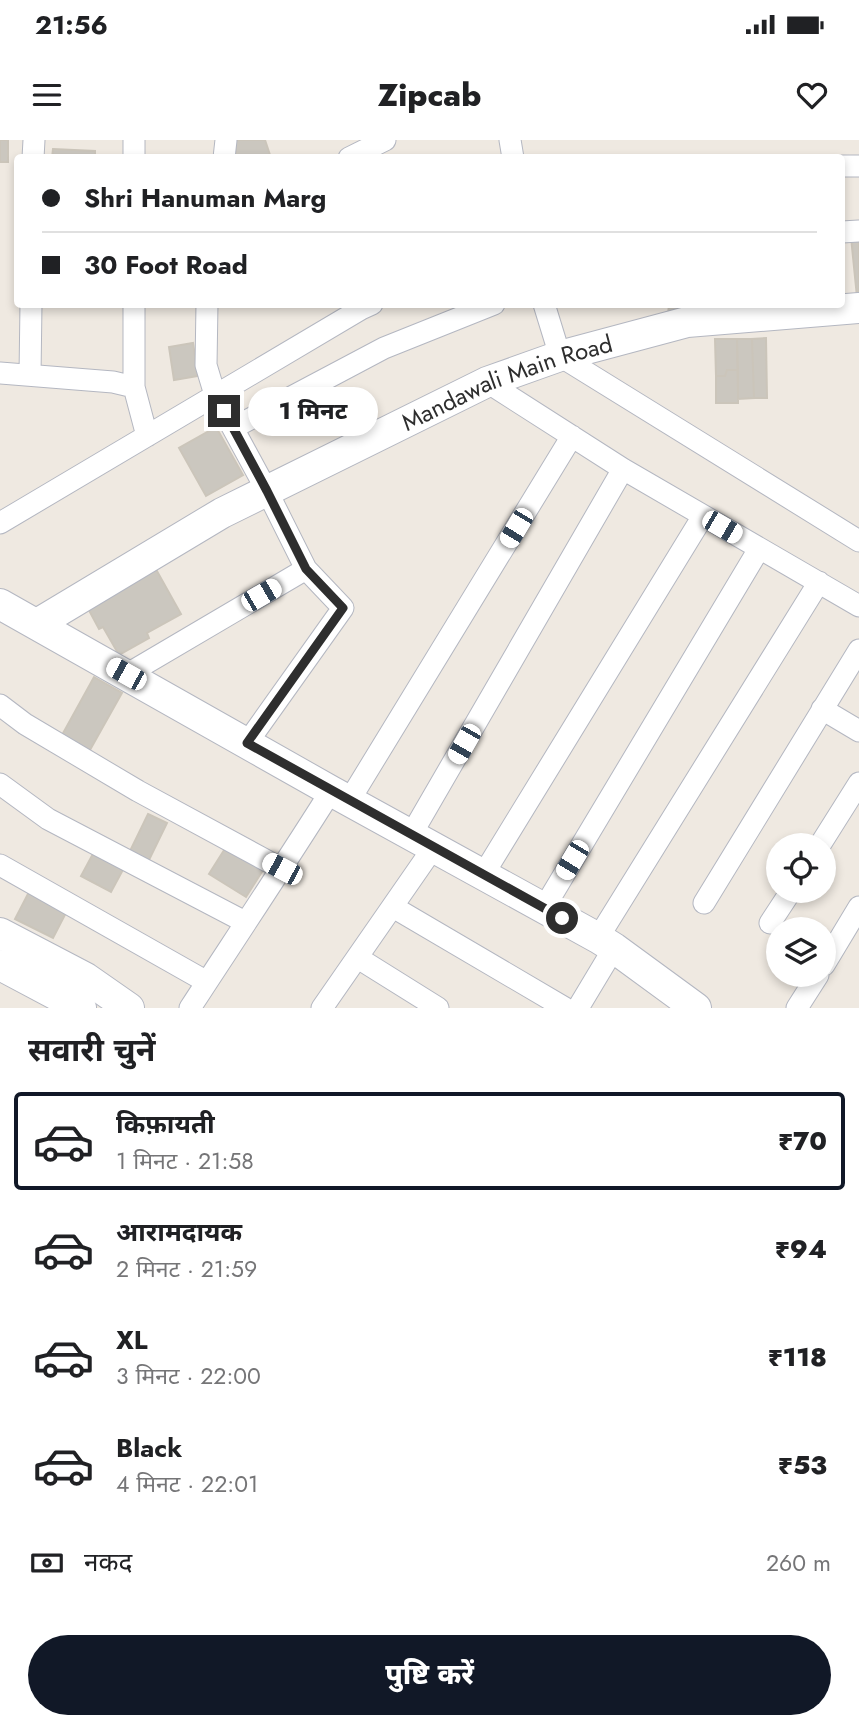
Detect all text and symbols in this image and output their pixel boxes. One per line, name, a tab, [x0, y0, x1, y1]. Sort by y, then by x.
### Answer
text: 21:56	[35, 6, 108, 44]
text: Zipcab	[378, 72, 481, 118]
icon: menu	[28, 76, 66, 114]
icon: heart	[793, 76, 831, 114]
text: Shri Hanuman Marg	[84, 179, 326, 217]
text: 30 Foot Road	[84, 246, 248, 284]
street label: Mandawali Main Road	[395, 325, 616, 439]
callout: 1 मिनट	[248, 386, 378, 436]
text: 1 मिनट	[279, 394, 347, 428]
route end	[208, 395, 240, 427]
car	[497, 505, 536, 551]
car	[699, 507, 746, 547]
car	[238, 575, 285, 615]
car	[103, 655, 150, 693]
car	[445, 721, 484, 767]
map controls	[766, 833, 836, 987]
button: locate	[766, 833, 836, 903]
car	[553, 837, 592, 883]
car	[259, 850, 306, 888]
route start	[546, 902, 578, 934]
button: layers	[766, 917, 836, 987]
text: सवारी चुनें	[28, 1027, 155, 1073]
text: किफ़ायती	[116, 1105, 215, 1143]
icon: car	[32, 1110, 95, 1173]
text: ₹70	[778, 1122, 827, 1160]
text: 1 मिनट · 21:58	[116, 1144, 254, 1178]
text: आरामदायक	[116, 1213, 242, 1251]
icon: car	[32, 1218, 95, 1281]
text: ₹94	[775, 1230, 827, 1268]
text: 2 मिनट · 21:59	[116, 1252, 257, 1286]
text: XL	[116, 1321, 148, 1359]
icon: car	[32, 1326, 95, 1389]
text: ₹118	[768, 1338, 827, 1376]
text: 3 मिनट · 22:00	[116, 1359, 261, 1393]
text: Black	[116, 1429, 182, 1467]
icon: car	[32, 1434, 95, 1497]
text: ₹53	[778, 1446, 827, 1484]
text: 4 मिनट · 22:01	[116, 1467, 258, 1501]
text: नकद	[84, 1543, 132, 1581]
icon: cash	[28, 1544, 66, 1582]
text: 260 m	[766, 1546, 831, 1580]
button: पुष्टि करें	[28, 1635, 831, 1715]

